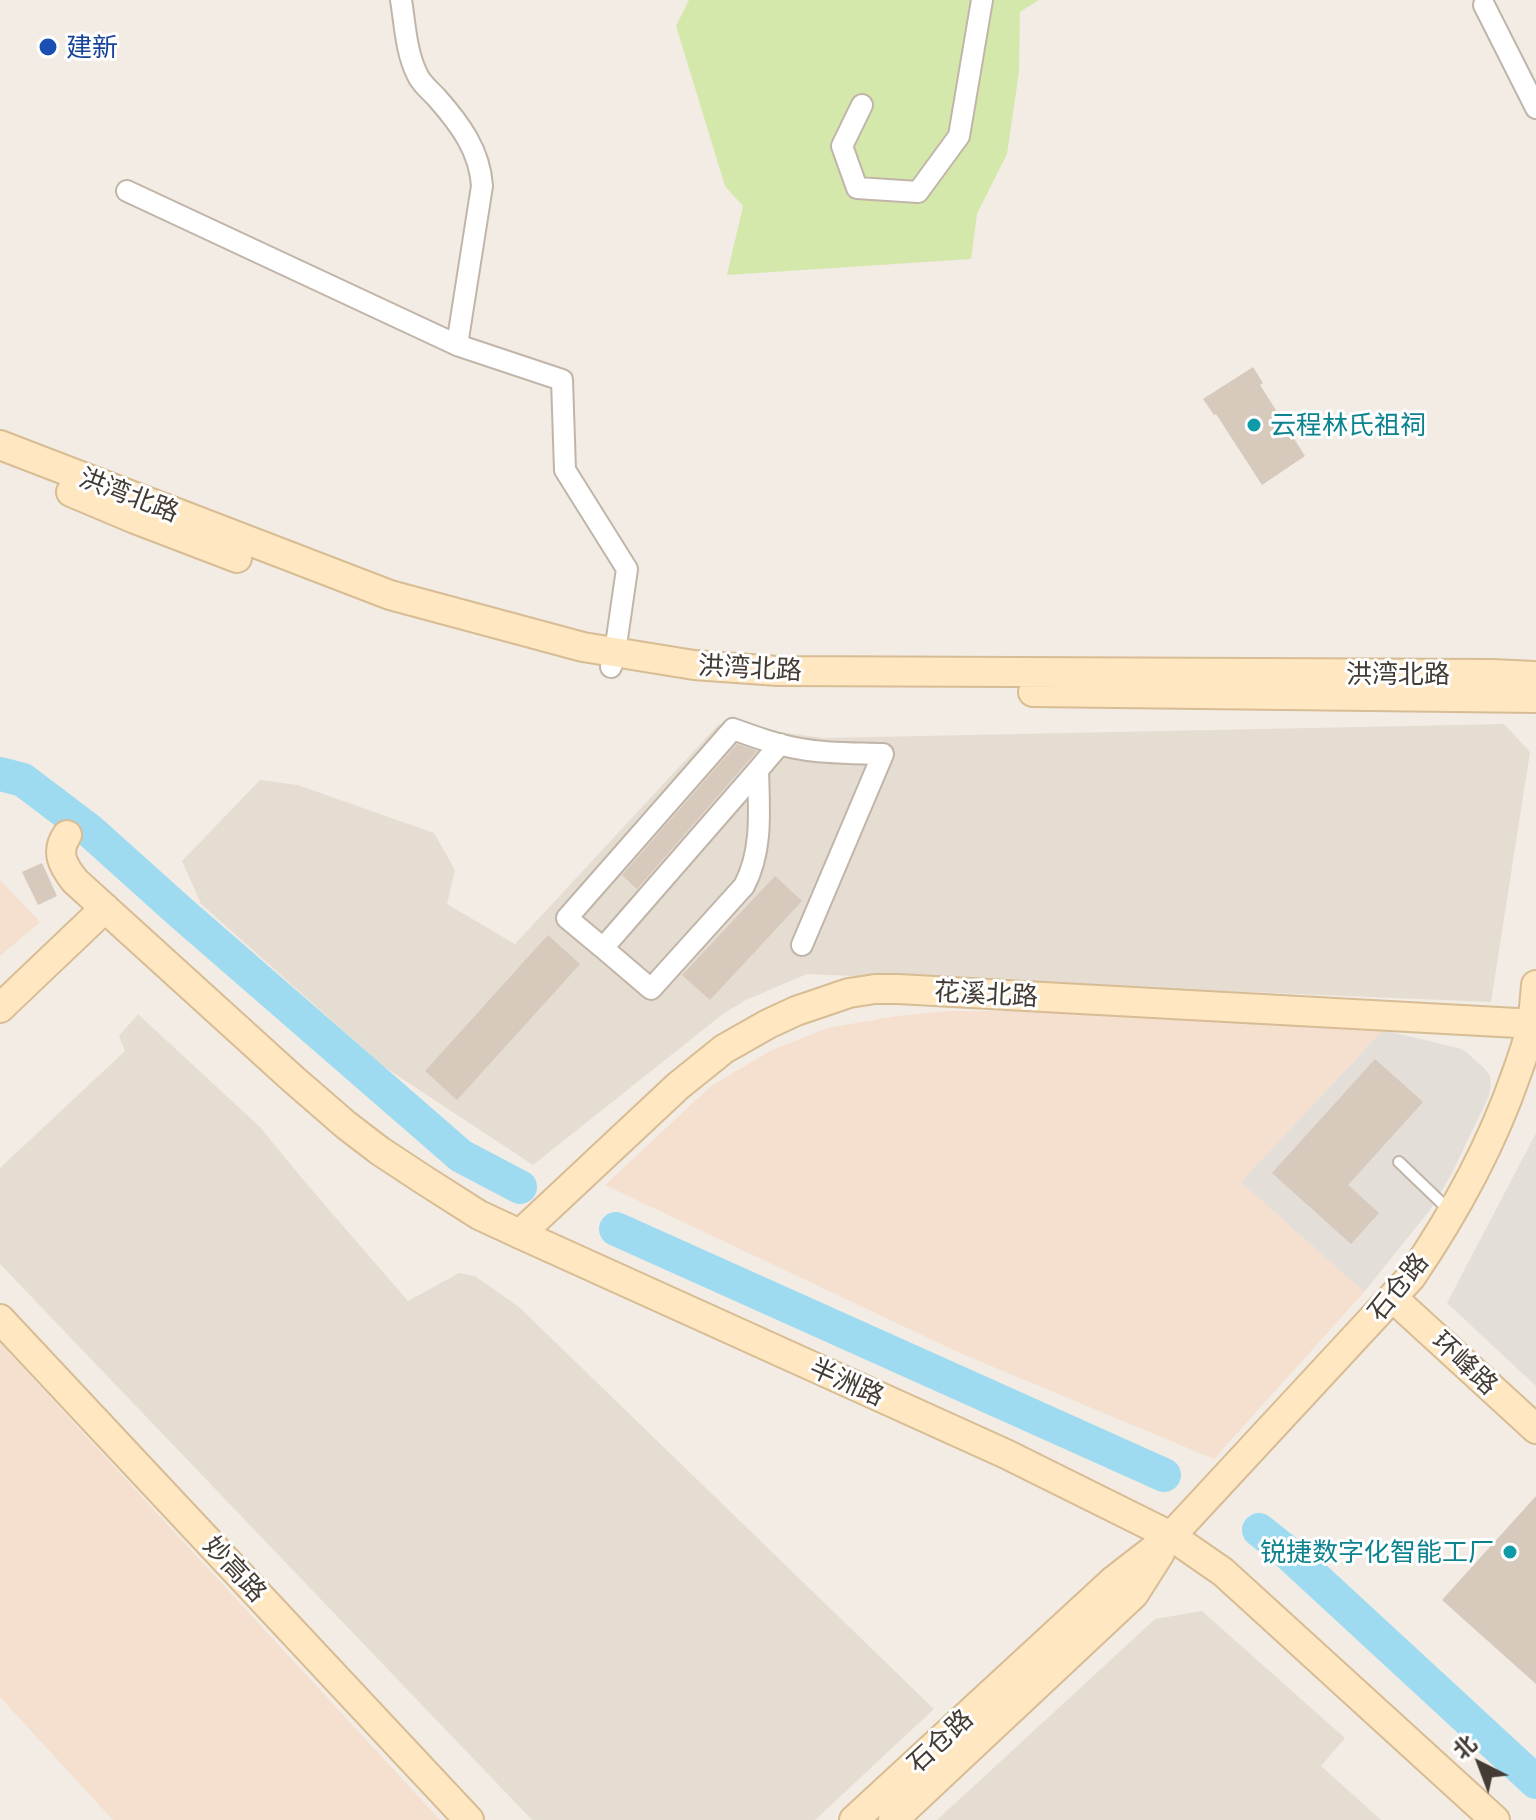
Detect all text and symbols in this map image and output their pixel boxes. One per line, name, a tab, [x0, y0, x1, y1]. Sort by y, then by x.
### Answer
place label: 建新	[66, 31, 118, 63]
marker: 建新	[37, 36, 59, 58]
place label: 云程林氏祖祠	[1270, 409, 1426, 441]
marker: 云程林氏祖祠	[1245, 416, 1263, 434]
street label: 洪湾北路	[75, 462, 183, 528]
street label: 洪湾北路	[697, 650, 803, 686]
street label: 洪湾北路	[1346, 658, 1450, 690]
street label: 花溪北路	[933, 976, 1039, 1012]
street label: 石仓路	[1361, 1247, 1435, 1327]
street label: 环峰路	[1426, 1325, 1504, 1401]
street label: 半洲路	[805, 1352, 889, 1412]
street label: 妙高路	[197, 1530, 273, 1608]
place label: 锐捷数字化智能工厂	[1260, 1536, 1494, 1568]
marker: 锐捷数字化智能工厂	[1501, 1543, 1519, 1561]
street label: 石仓路	[901, 1703, 979, 1779]
north arrow	[1440, 1724, 1520, 1804]
text: 北	[1447, 1729, 1481, 1763]

